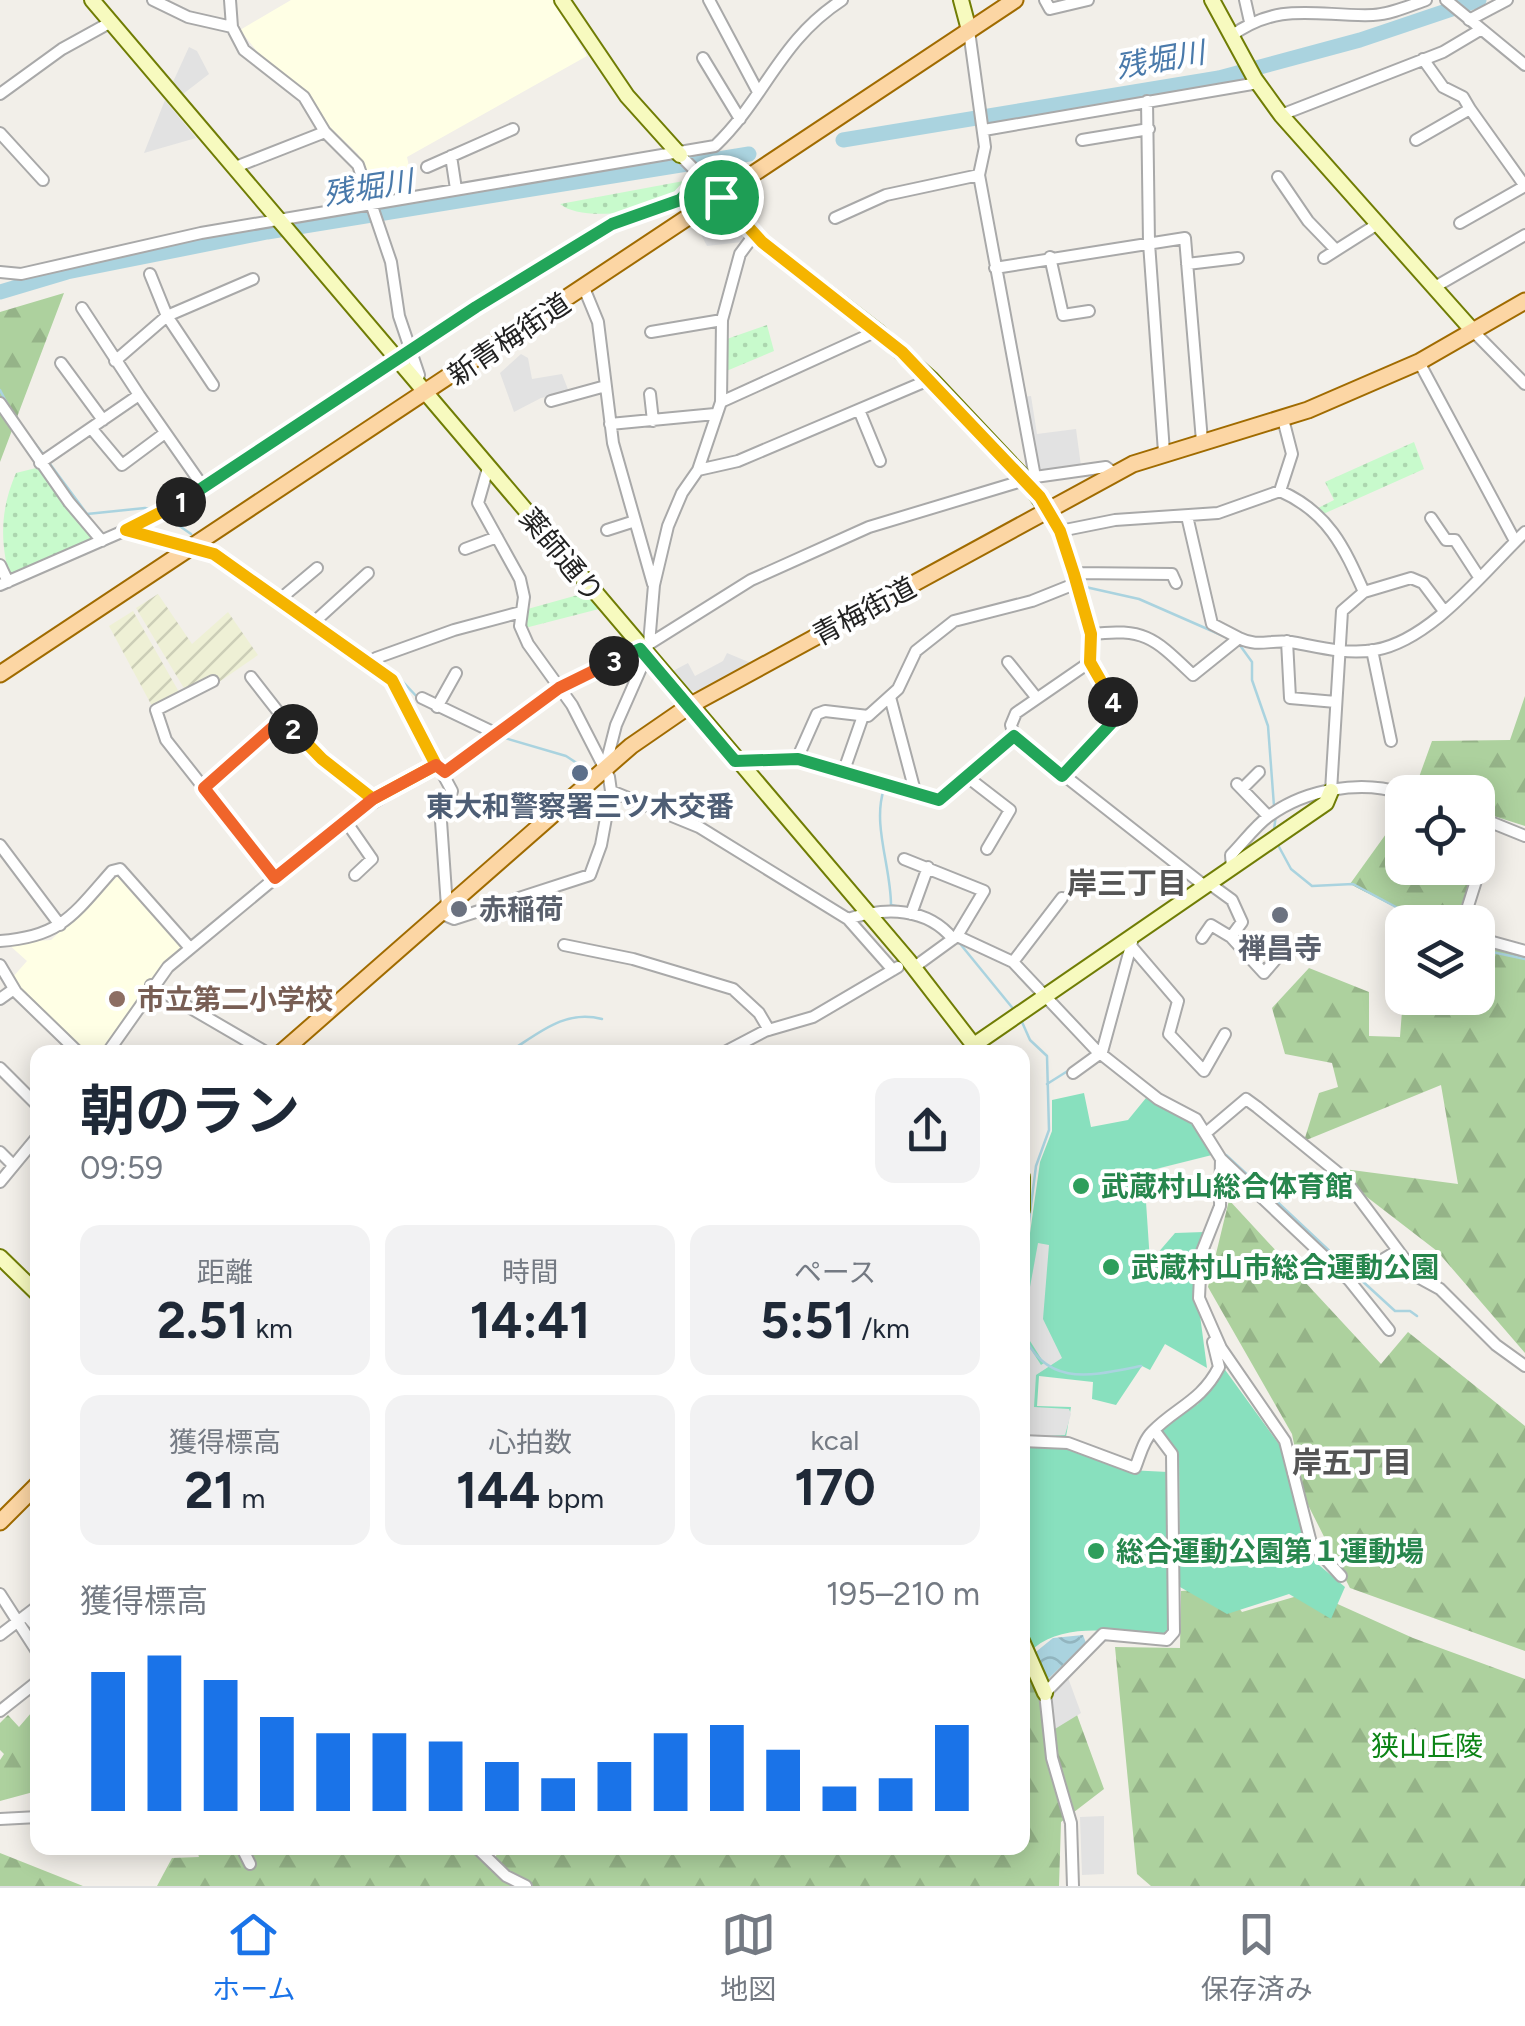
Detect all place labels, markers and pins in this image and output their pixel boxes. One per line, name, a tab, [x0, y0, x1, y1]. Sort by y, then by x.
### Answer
pin	[679, 155, 764, 240]
pin: 1	[156, 477, 206, 527]
pin: 3	[589, 636, 639, 686]
pin: 4	[1088, 677, 1138, 727]
pin: 2	[268, 704, 318, 754]
marker: 東大和警察署三ツ木交番	[569, 762, 591, 784]
place label: 東大和警察署三ツ木交番	[426, 789, 734, 823]
place label: 赤稲荷	[479, 892, 563, 926]
marker: 赤稲荷	[448, 898, 470, 920]
marker: 禅昌寺	[1269, 904, 1291, 926]
place label: 禅昌寺	[1238, 931, 1322, 965]
place label: 市立第二小学校	[137, 982, 333, 1016]
marker: 市立第二小学校	[106, 988, 128, 1010]
place label: 武蔵村山総合体育館	[1101, 1169, 1353, 1203]
marker: 武蔵村山総合体育館	[1070, 1175, 1092, 1197]
place label: 武蔵村山市総合運動公園	[1131, 1250, 1439, 1284]
marker: 武蔵村山市総合運動公園	[1100, 1256, 1122, 1278]
place label: 総合運動公園第１運動場	[1116, 1534, 1424, 1568]
marker: 総合運動公園第１運動場	[1085, 1540, 1107, 1562]

